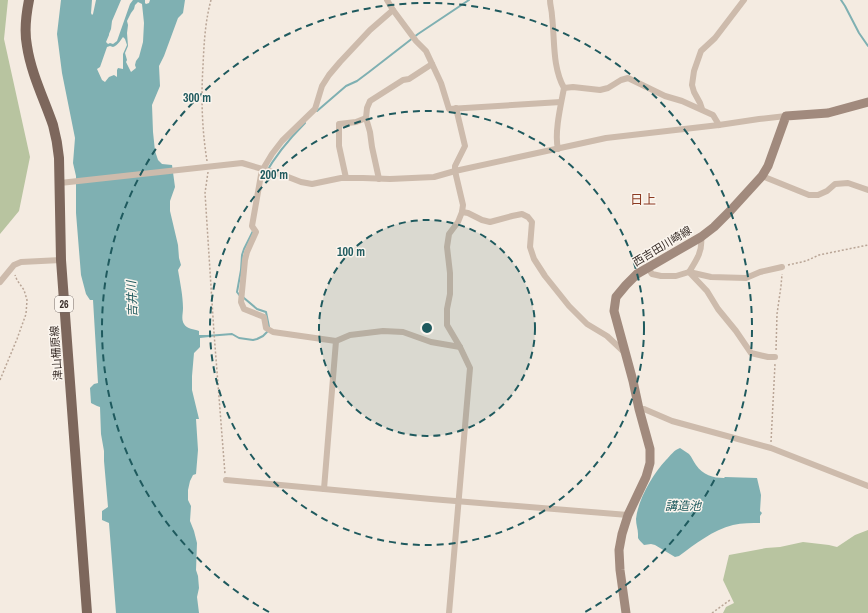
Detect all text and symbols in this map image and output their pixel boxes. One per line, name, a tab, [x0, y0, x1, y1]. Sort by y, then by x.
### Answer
text: 300 m	[183, 90, 211, 106]
text: 200 m	[260, 167, 288, 183]
district label: 日上	[630, 191, 656, 208]
street label: 西吉田川崎線	[630, 223, 694, 269]
text: 100 m	[337, 244, 365, 260]
water label: 吉井川	[123, 279, 141, 317]
road number: 26	[55, 296, 73, 312]
centre of rings	[420, 321, 434, 335]
street label: 津山柵原線	[47, 325, 65, 381]
water label: 講造池	[665, 498, 702, 514]

